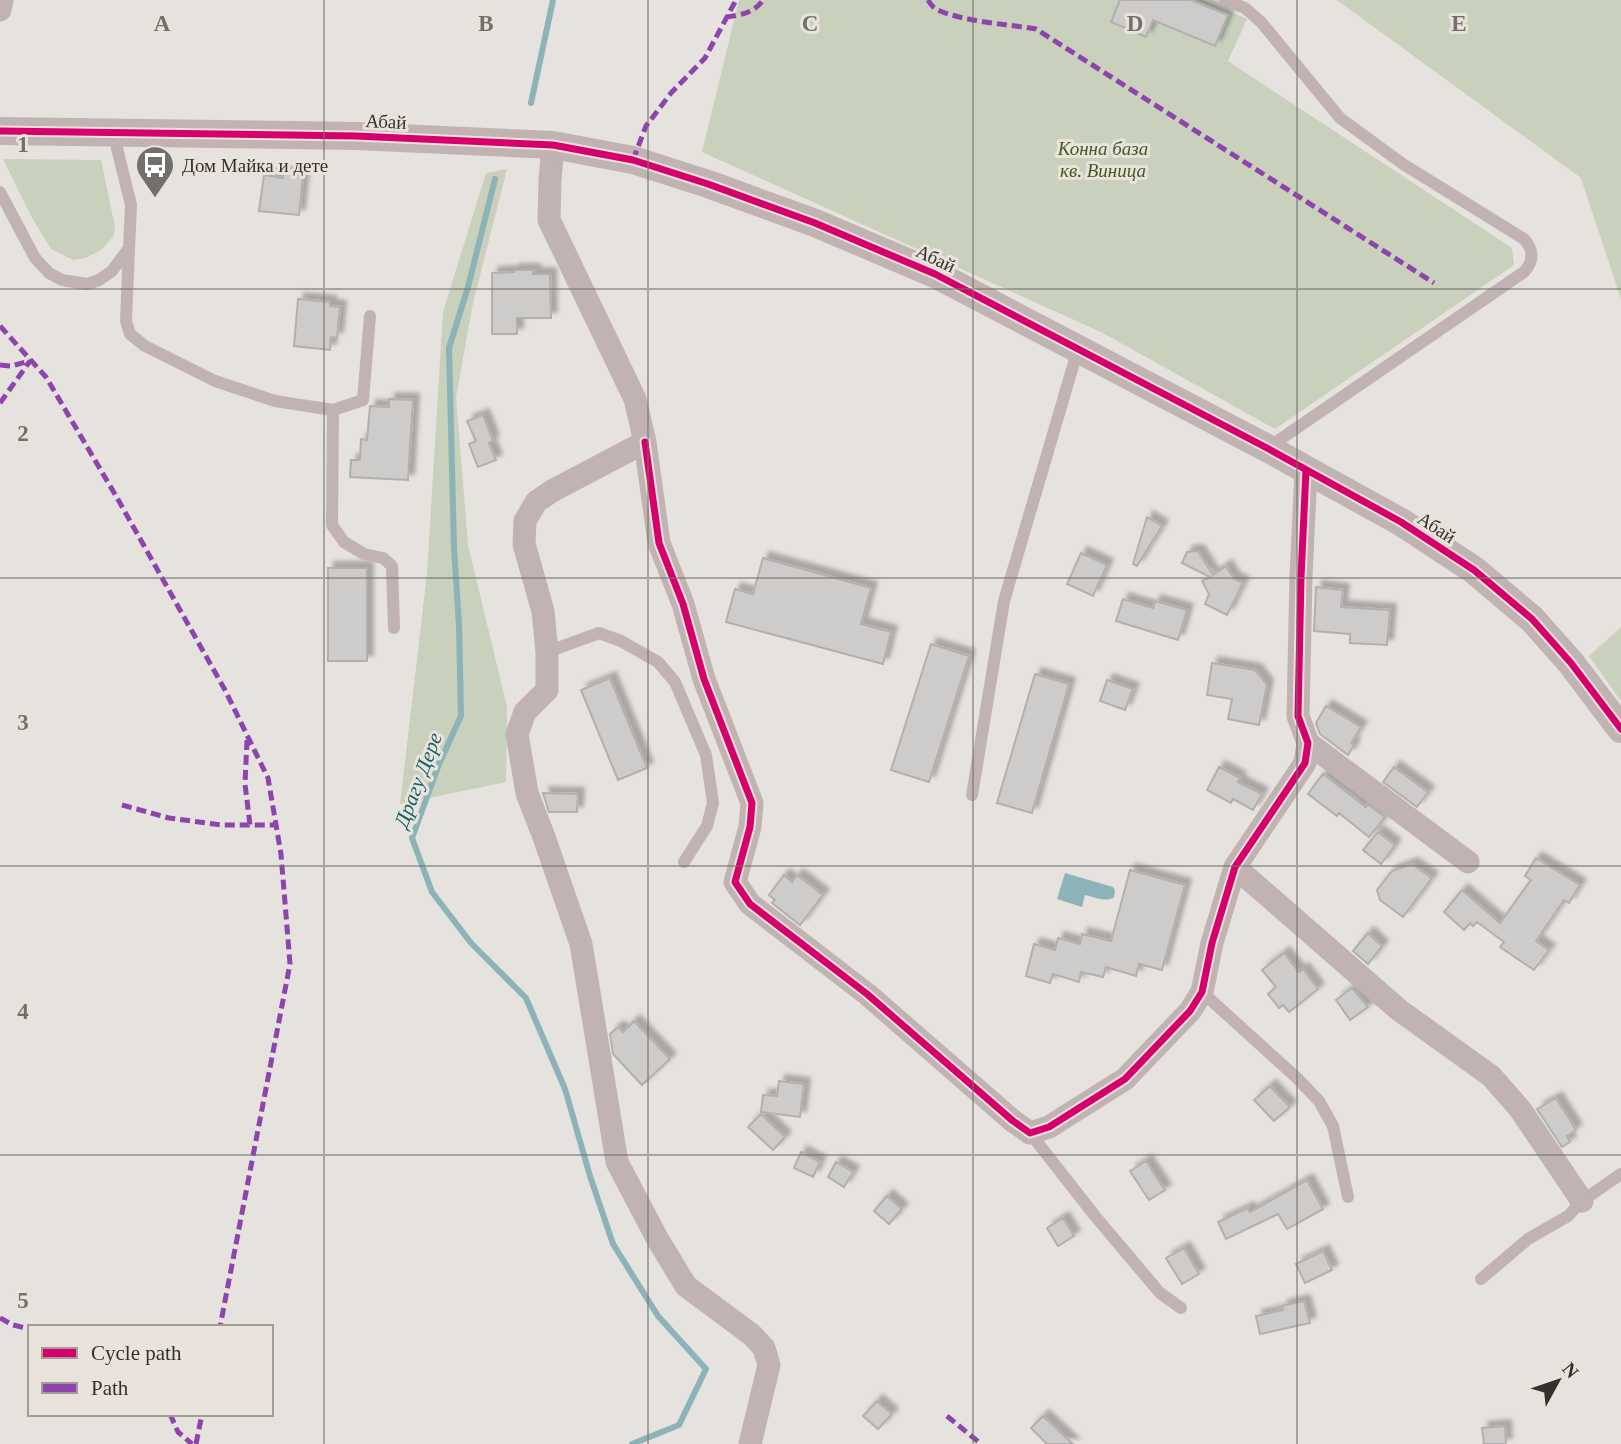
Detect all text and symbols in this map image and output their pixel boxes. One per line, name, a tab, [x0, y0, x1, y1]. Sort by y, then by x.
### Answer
text: A	[154, 11, 171, 36]
text: B	[478, 11, 494, 36]
text: C	[802, 11, 818, 36]
text: D	[1127, 11, 1143, 36]
text: E	[1451, 11, 1467, 36]
street label: Абай	[365, 110, 407, 133]
text: 1	[17, 132, 29, 157]
park label: Конна база кв. Виница	[1057, 138, 1148, 181]
bus stop icon: Дом Майка и дете	[134, 144, 176, 199]
place label: Дом Майка и дете	[182, 155, 328, 176]
street label: Абай	[913, 240, 959, 277]
text: 2	[17, 421, 29, 446]
street label: Абай	[1414, 507, 1460, 547]
text: 3	[17, 710, 29, 735]
water label: Драгу Дере	[388, 729, 447, 833]
text: 4	[17, 999, 29, 1024]
text: 5	[17, 1288, 29, 1313]
legend	[28, 1325, 273, 1416]
text: Cycle path	[91, 1341, 182, 1365]
north arrow	[1523, 1346, 1593, 1416]
text: N	[1558, 1358, 1583, 1383]
text: Path	[91, 1376, 129, 1400]

